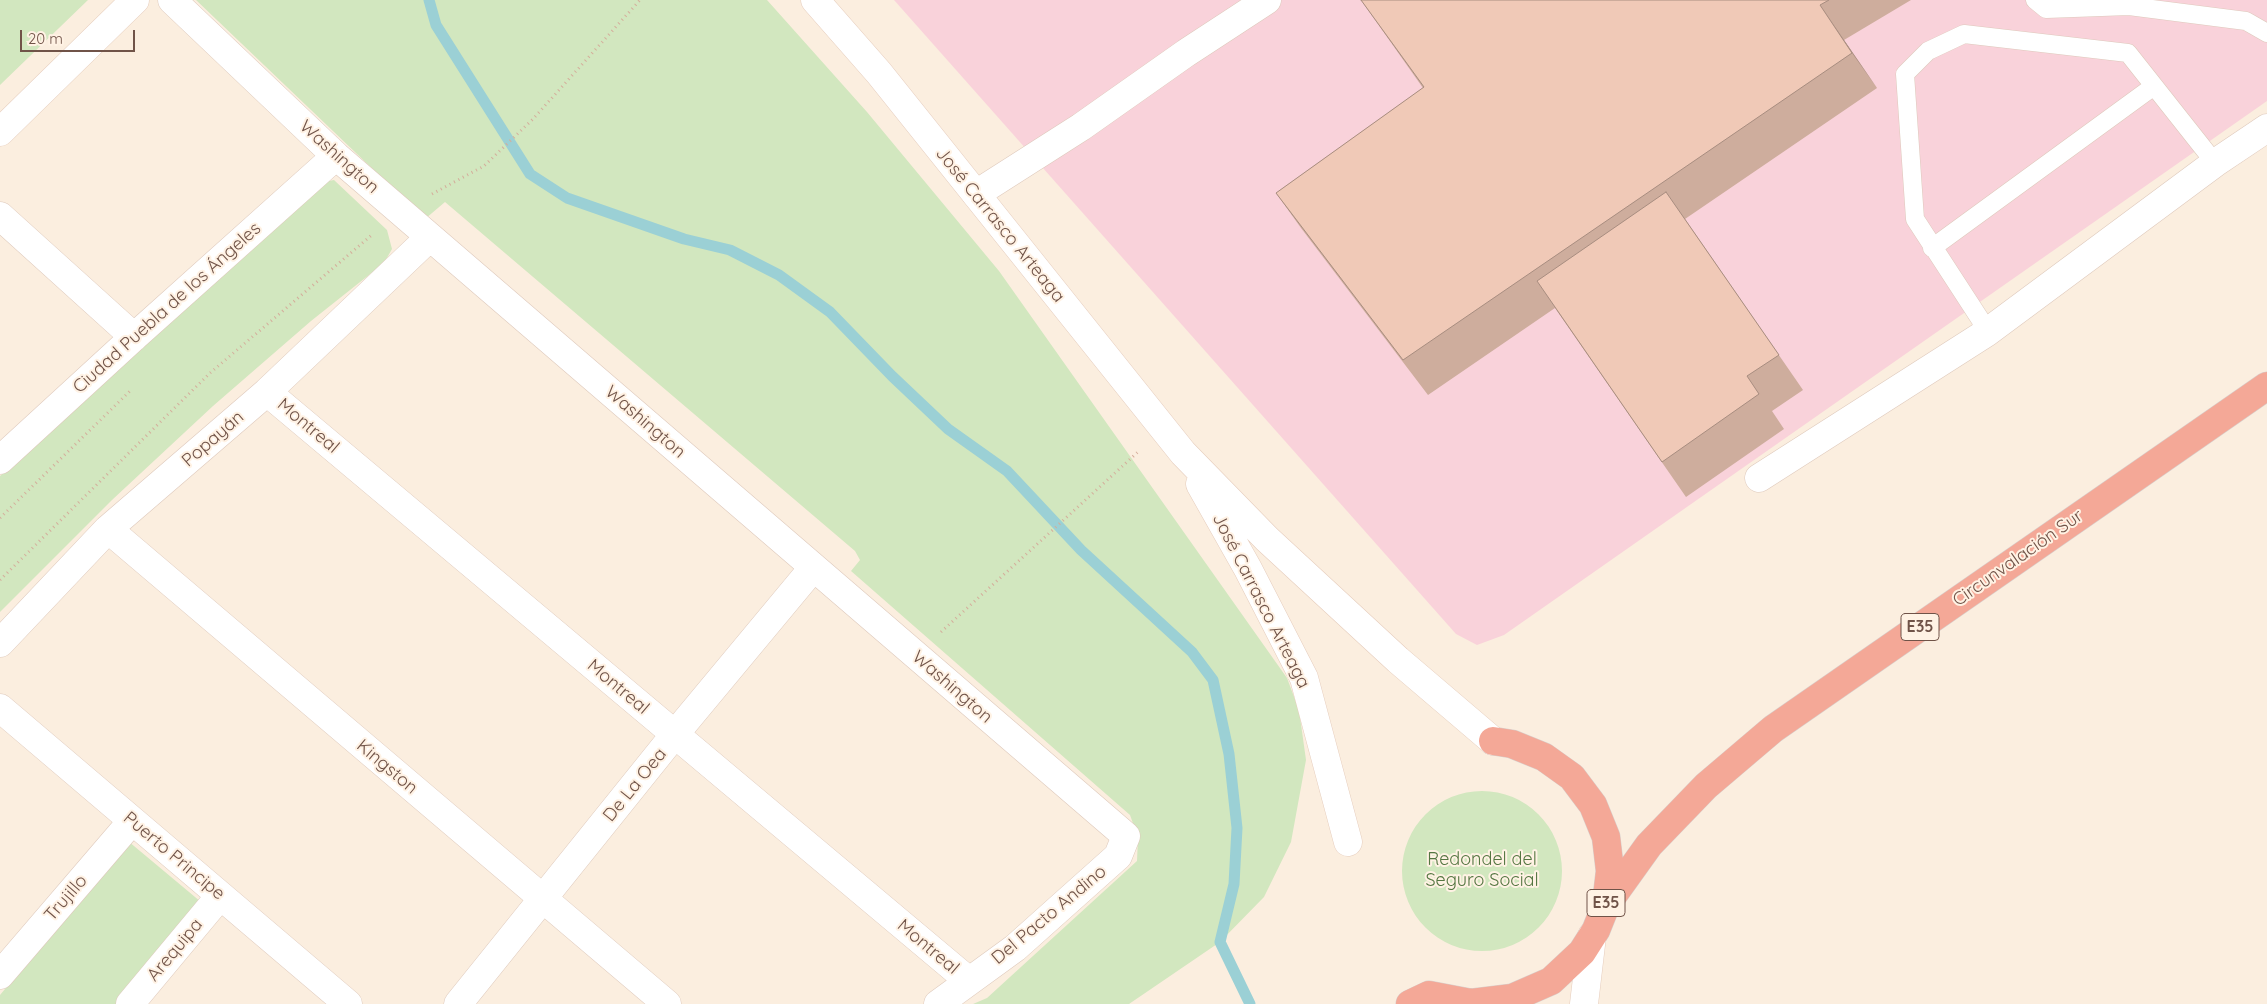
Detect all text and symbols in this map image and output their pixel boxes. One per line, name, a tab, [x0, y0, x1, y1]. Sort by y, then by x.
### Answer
scale bar	[22, 20, 138, 52]
text: 20 m	[28, 29, 63, 48]
street label: Washington	[295, 116, 383, 198]
street label: José Carrasco Arteaga	[931, 143, 1069, 307]
street label: Ciudad Puebla de los Ángeles	[69, 218, 265, 398]
street label: Washington	[600, 381, 690, 463]
street label: Montreal	[273, 394, 343, 458]
street label: Popayán	[178, 406, 248, 472]
street label: Circunvalación Sur	[1949, 505, 2087, 611]
street label: José Carrasco Arteaga	[1208, 510, 1314, 692]
road number: E35	[1901, 614, 1939, 640]
street label: Washington	[907, 646, 997, 728]
street label: Montreal	[583, 655, 653, 719]
street label: Kingston	[352, 735, 422, 799]
street label: De La Oea	[599, 744, 671, 826]
street label: Puerto Principe	[119, 807, 229, 905]
park label: Redondel del Seguro Social	[1425, 849, 1539, 892]
street label: Del Pacto Andino	[987, 861, 1111, 969]
street label: Trujillo	[40, 870, 92, 926]
road number: E35	[1587, 890, 1625, 916]
street label: Arequipa	[143, 914, 207, 986]
street label: Montreal	[893, 915, 963, 979]

